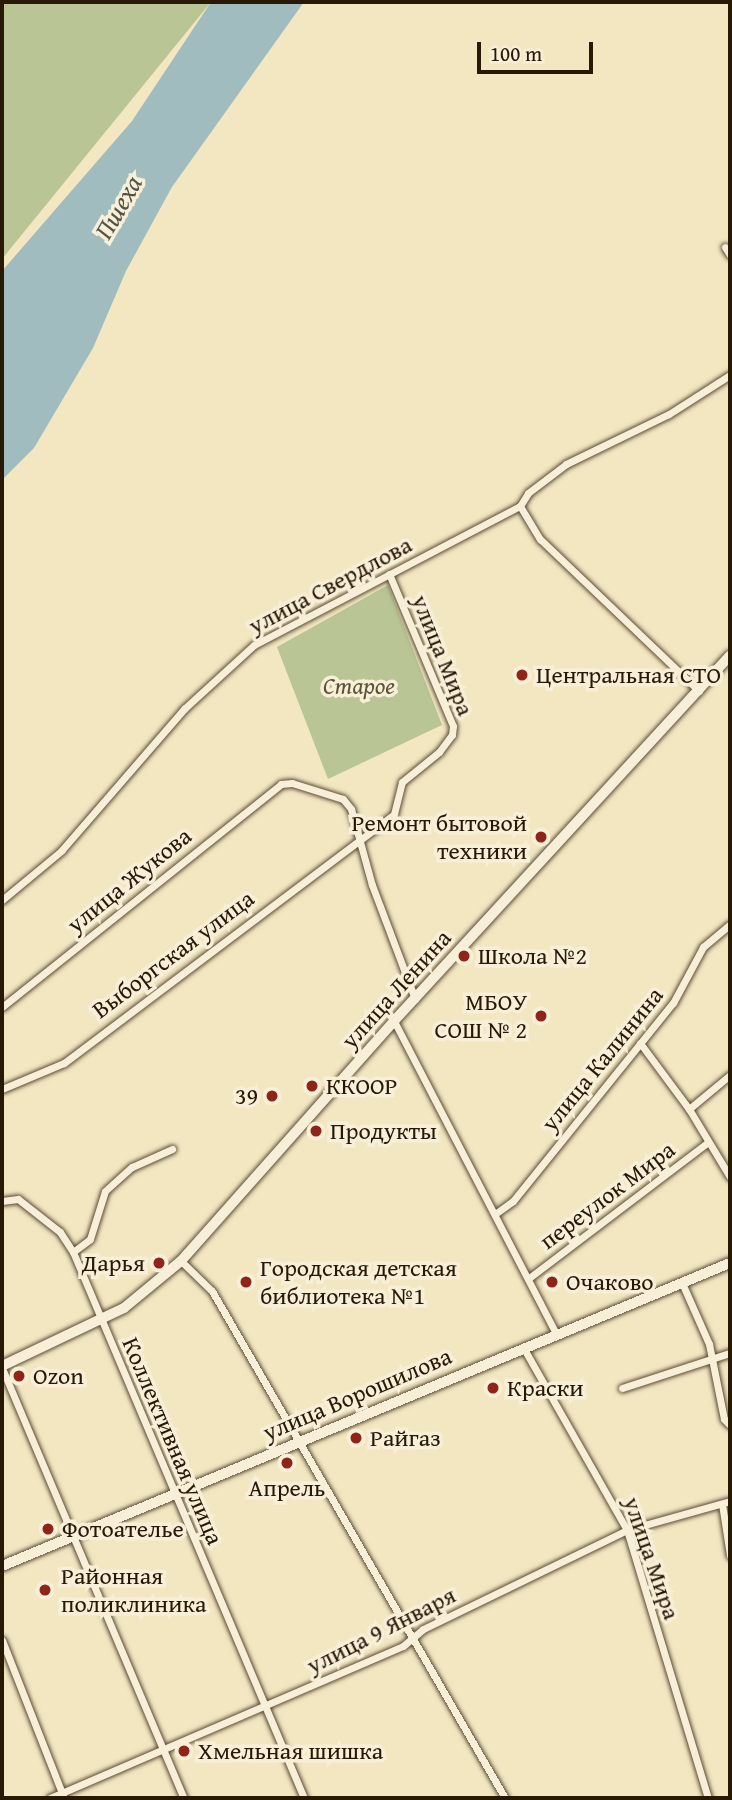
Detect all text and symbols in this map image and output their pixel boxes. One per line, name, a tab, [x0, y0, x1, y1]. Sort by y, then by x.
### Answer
scale bar	[480, 28, 596, 72]
text: 100 m	[490, 38, 542, 69]
water label: Пшеха	[87, 170, 149, 244]
street label: улица Свердлова	[243, 530, 417, 640]
street label: улица Мира	[406, 590, 480, 720]
place label: Центральная СТО	[536, 661, 721, 689]
marker: Центральная СТО	[514, 667, 530, 683]
park label: Старое	[323, 672, 395, 700]
place label: Ремонт бытовой техники	[351, 809, 527, 865]
street label: улица Жукова	[61, 821, 197, 939]
marker: Ремонт бытовой техники	[533, 829, 549, 845]
street label: Выборгская улица	[87, 884, 259, 1024]
street label: улица Ленина	[335, 924, 457, 1054]
place label: Школа №2	[478, 942, 587, 970]
marker: Школа №2	[456, 948, 472, 964]
street label: улица Калинина	[535, 981, 669, 1137]
place label: МБОУ СОШ № 2	[435, 988, 527, 1044]
marker: МБОУ СОШ № 2	[533, 1008, 549, 1024]
place label: ККООР	[326, 1072, 398, 1100]
marker: ККООР	[304, 1078, 320, 1094]
place label: 39	[235, 1082, 258, 1110]
marker: 39	[264, 1088, 280, 1104]
place label: Продукты	[330, 1117, 437, 1145]
marker: Продукты	[308, 1123, 324, 1139]
street label: переулок Мира	[534, 1135, 680, 1255]
place label: Дарья	[82, 1249, 145, 1277]
place label: Городская детская библиотека №1	[260, 1254, 457, 1310]
marker: Дарья	[151, 1255, 167, 1271]
place label: Очаково	[566, 1268, 654, 1296]
marker: Городская детская библиотека №1	[238, 1274, 254, 1290]
marker: Очаково	[544, 1274, 560, 1290]
street label: Коллективная улица	[116, 1333, 230, 1549]
street label: улица Ворошилова	[258, 1341, 456, 1447]
place label: Ozon	[33, 1362, 84, 1390]
marker: Ozon	[11, 1368, 27, 1384]
place label: Краски	[507, 1374, 584, 1402]
marker: Краски	[485, 1380, 501, 1396]
place label: Райгаз	[370, 1424, 441, 1452]
marker: Райгаз	[348, 1430, 364, 1446]
marker: Апрель	[279, 1455, 295, 1471]
place label: Апрель	[249, 1474, 325, 1502]
street label: улица Мира	[618, 1493, 686, 1623]
place label: Фотоателье	[62, 1515, 184, 1543]
marker: Фотоателье	[40, 1521, 56, 1537]
place label: Районная поликлиника	[61, 1562, 206, 1618]
marker: Районная поликлиника	[35, 1580, 55, 1600]
street label: улица 9 Января	[302, 1580, 460, 1680]
place label: Хмельная шишка	[198, 1737, 383, 1765]
marker: Хмельная шишка	[176, 1743, 192, 1759]

